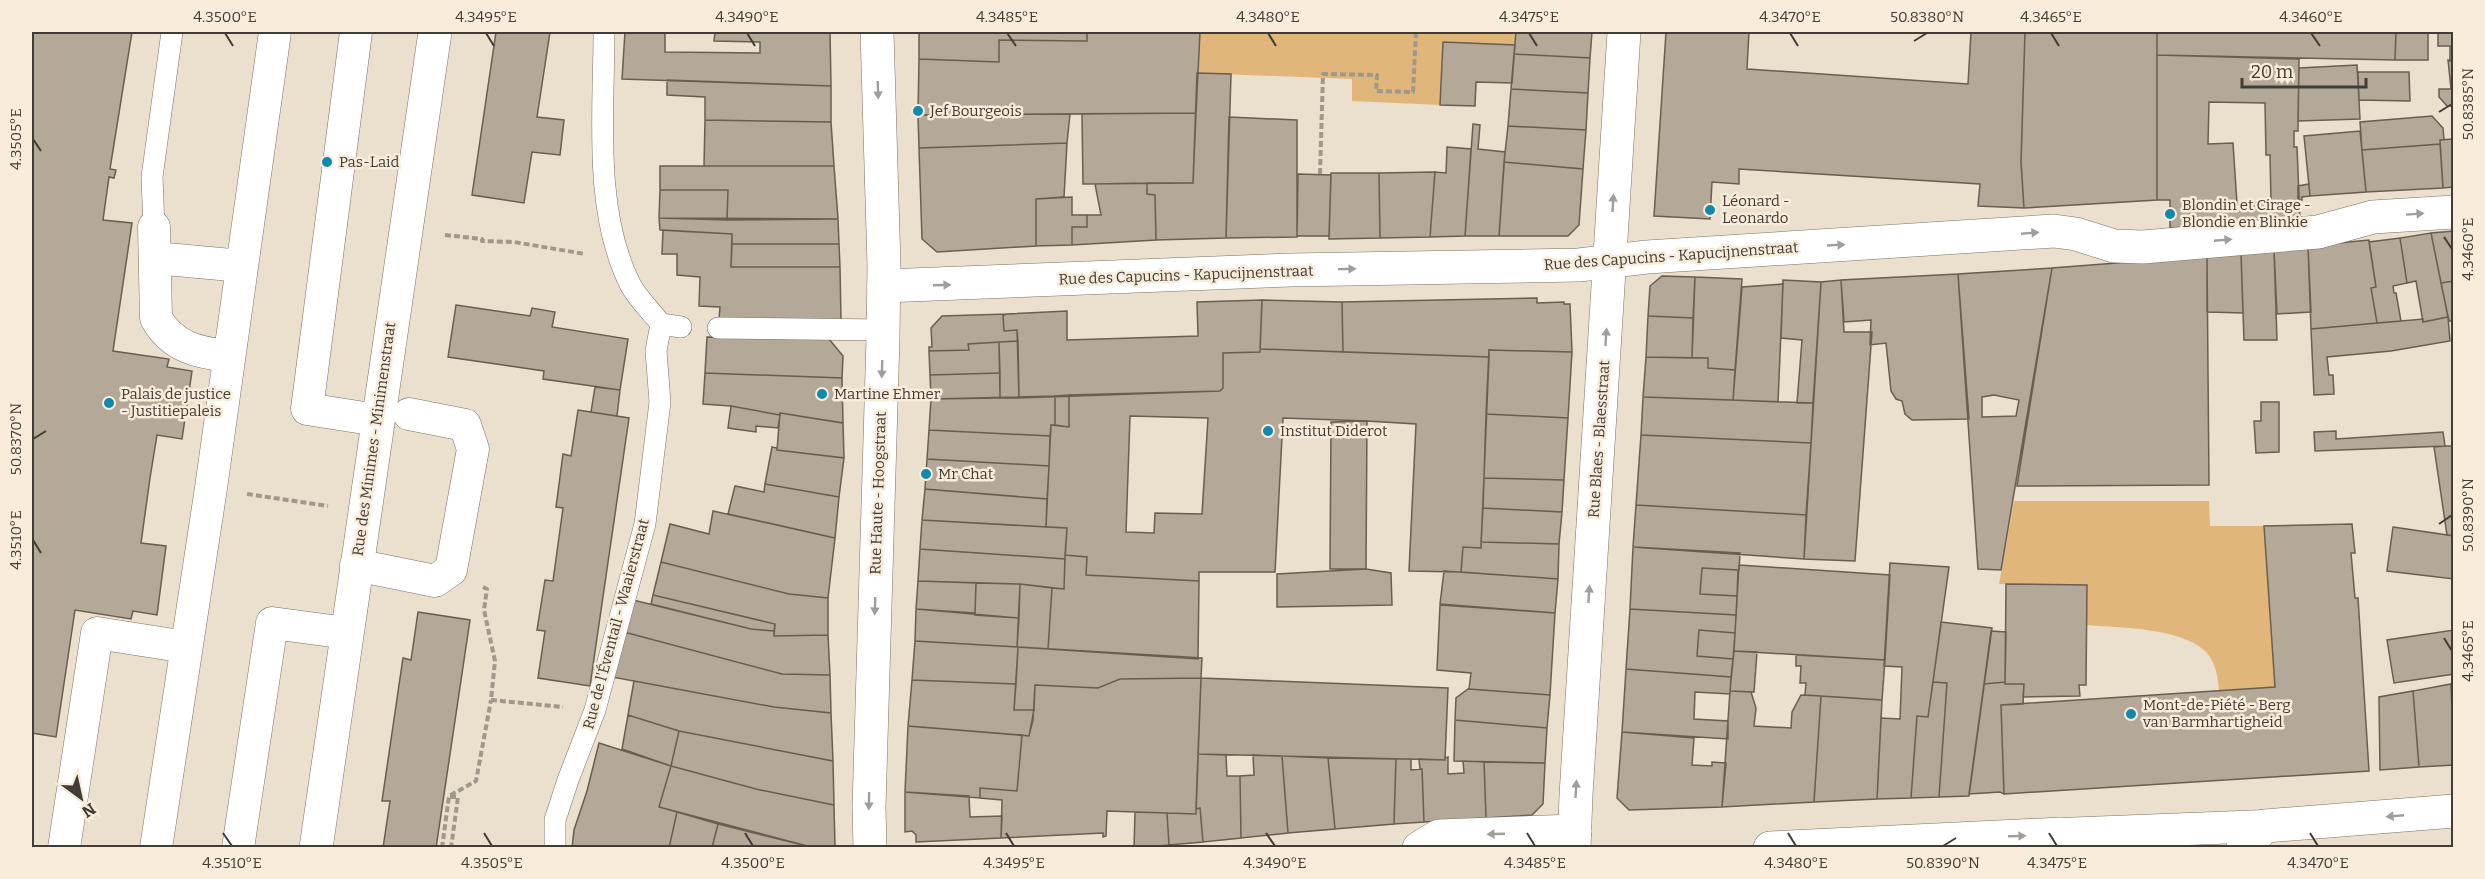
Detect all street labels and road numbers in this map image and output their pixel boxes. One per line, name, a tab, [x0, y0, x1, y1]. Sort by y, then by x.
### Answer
street label: Rue des Capucins - Kapucijnenstraat	[1543, 238, 1799, 274]
street label: Rue des Capucins - Kapucijnenstraat	[1058, 262, 1314, 288]
street label: Rue des Minimes - Minimenstraat	[349, 320, 399, 557]
street label: Rue Blaes - Blaesstraat	[1585, 359, 1614, 518]
street label: Rue Haute - Hoogstraat	[866, 410, 890, 575]
street label: Rue de l'Éventail - Waaierstraat	[579, 516, 653, 731]

